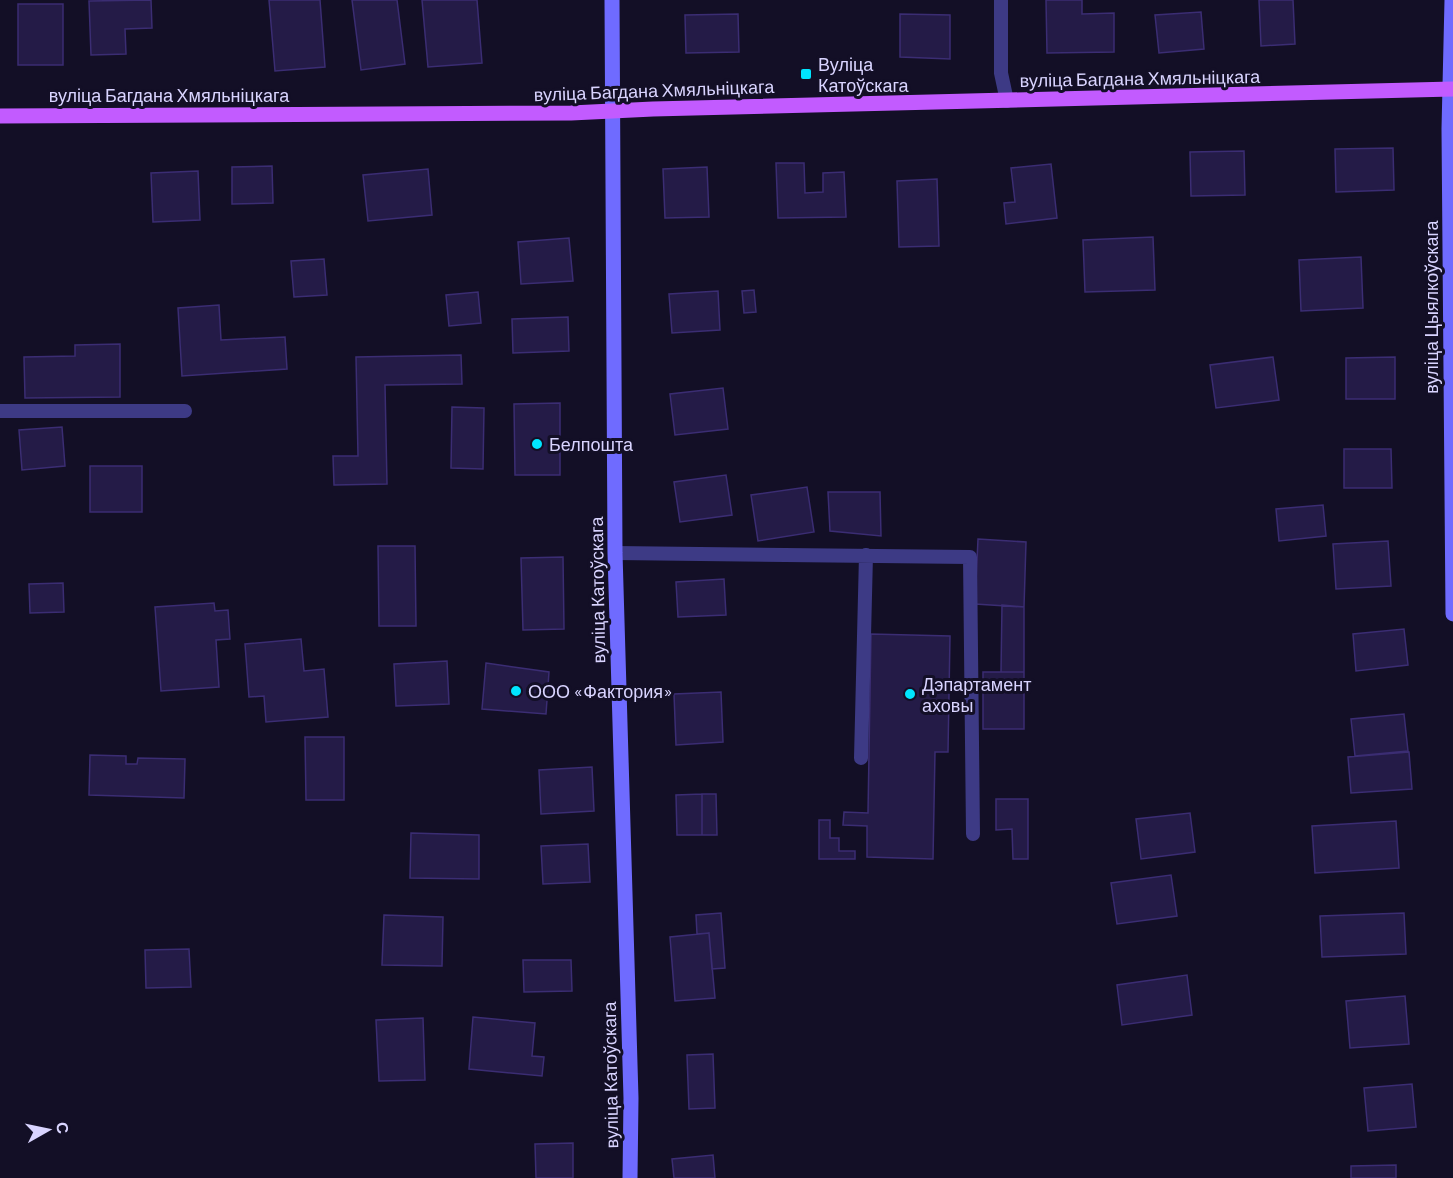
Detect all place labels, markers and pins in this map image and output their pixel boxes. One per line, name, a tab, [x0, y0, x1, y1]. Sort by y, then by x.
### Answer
place label: Вуліца Катоўскага	[818, 53, 910, 96]
marker: Вуліца Катоўскага	[799, 67, 813, 81]
place label: Белпошта	[549, 433, 634, 455]
marker: Белпошта	[530, 437, 544, 451]
place label: Дэпартамент аховы	[922, 673, 1031, 716]
place label: ООО «Фактория»	[528, 680, 673, 702]
marker: ООО «Фактория»	[509, 684, 523, 698]
marker: Дэпартамент аховы	[903, 687, 917, 701]

